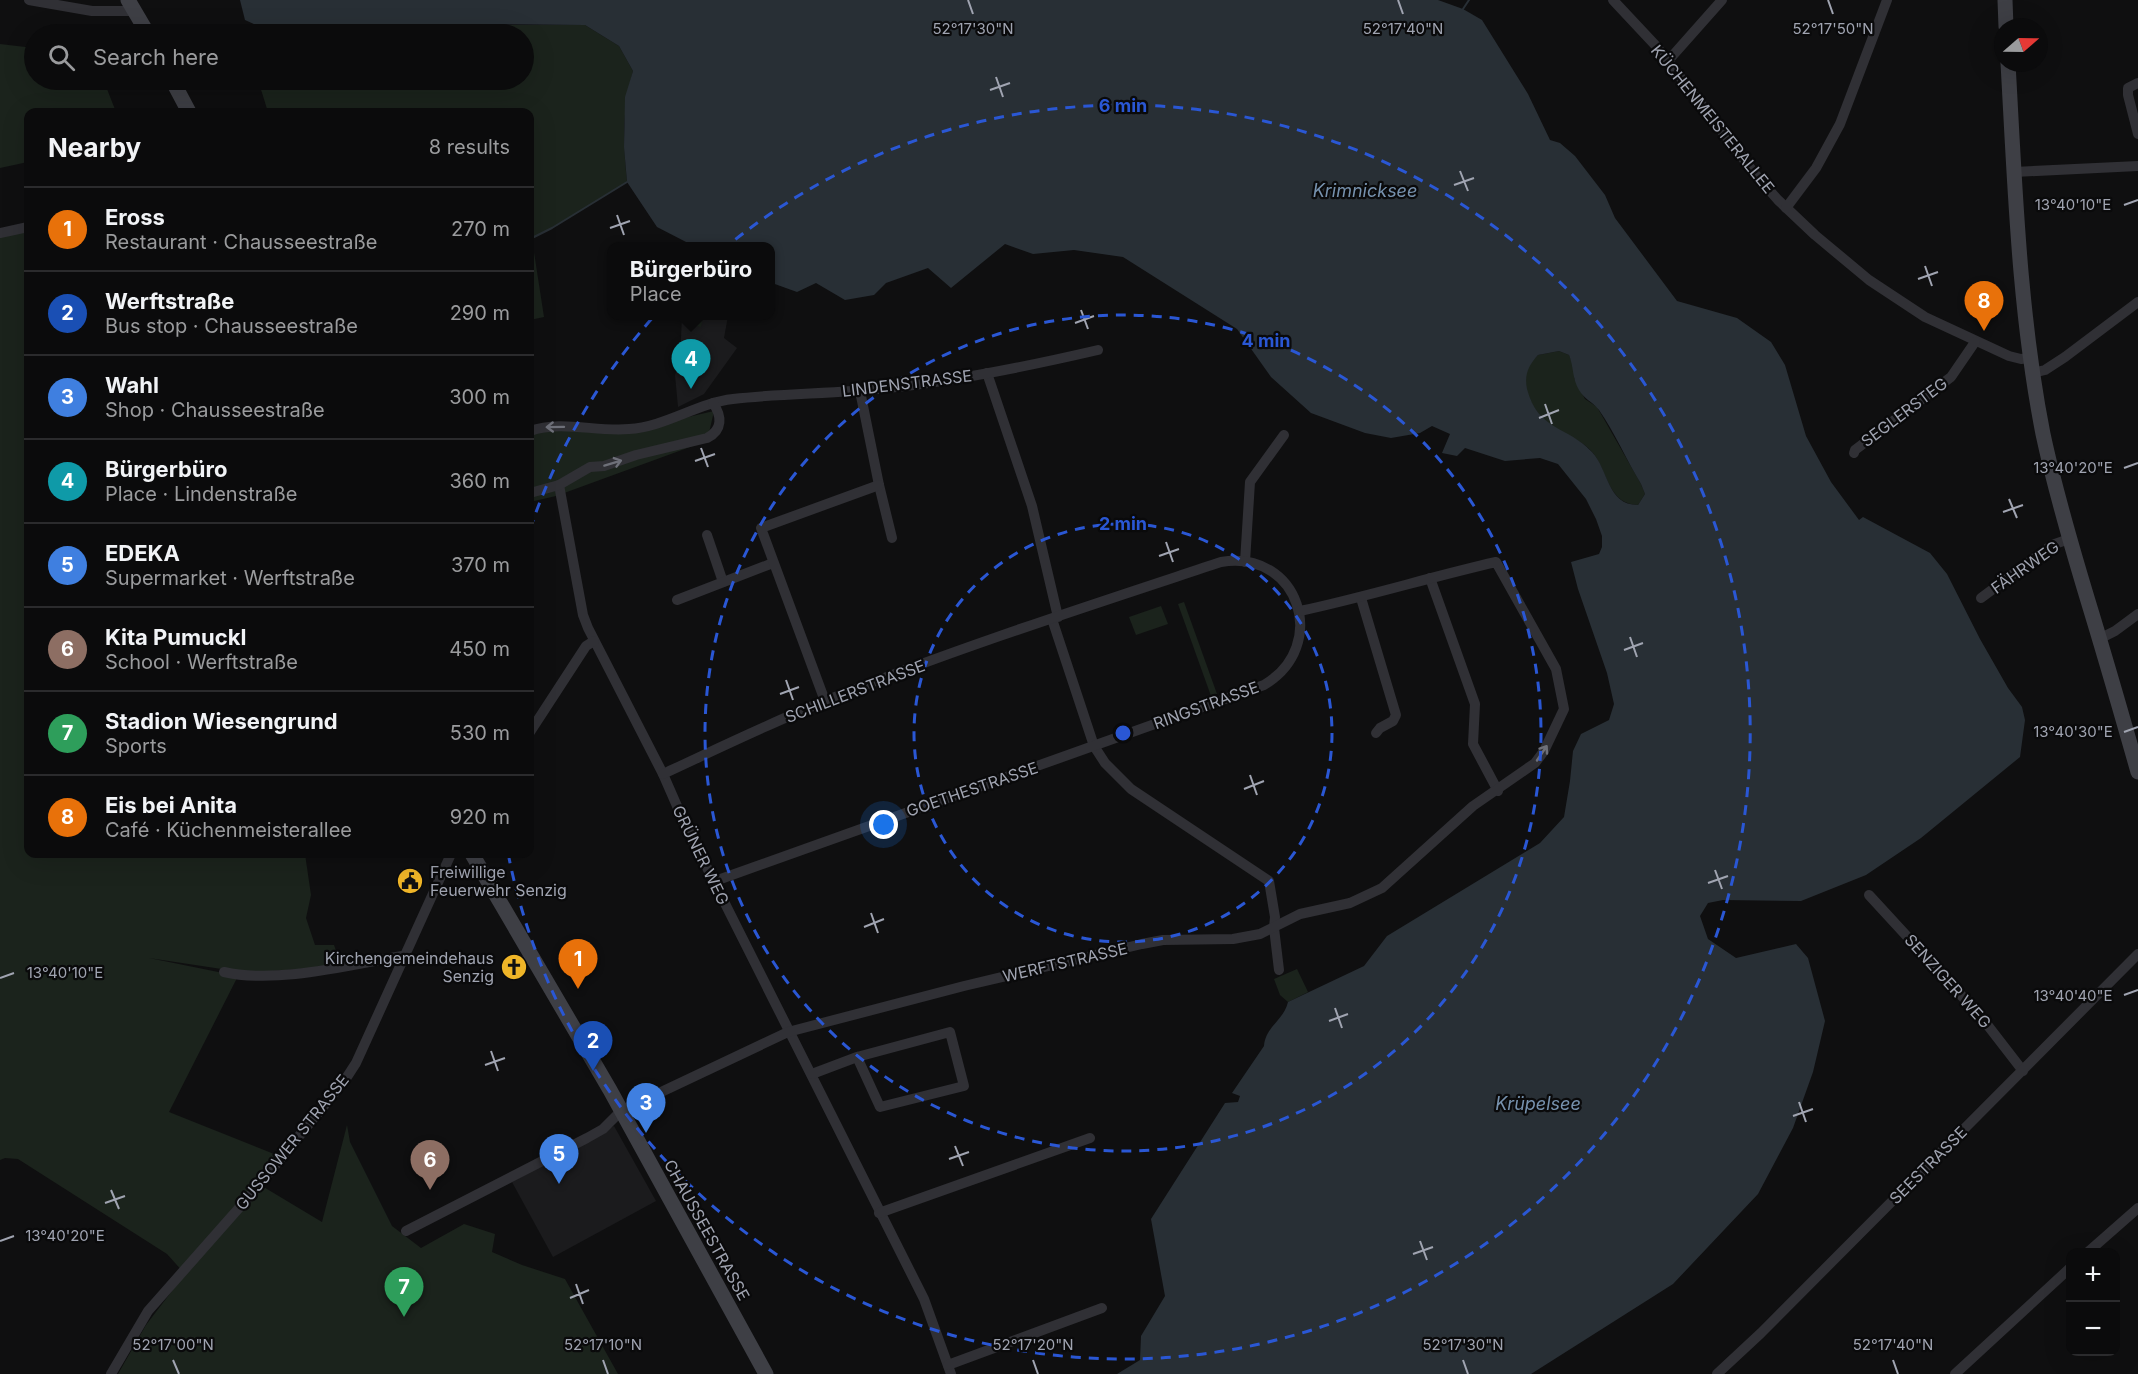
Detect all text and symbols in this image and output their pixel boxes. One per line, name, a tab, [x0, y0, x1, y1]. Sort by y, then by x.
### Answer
north arrow	[1994, 18, 2048, 72]
text: 52°17'30"N	[932, 19, 1014, 38]
text: 52°17'40"N	[1363, 19, 1443, 38]
text: 52°17'50"N	[1792, 19, 1874, 38]
search box	[24, 24, 534, 90]
icon: search	[45, 41, 78, 74]
street label: KÜCHENMEISTERALLEE	[1647, 41, 1779, 197]
text: Search here	[93, 44, 219, 70]
text: 6 min	[1099, 95, 1147, 116]
text: Nearby	[48, 132, 141, 163]
text: 8 results	[429, 135, 510, 159]
water label: Krimnicksee	[1313, 180, 1417, 201]
text: 13°40'10"E	[2035, 195, 2111, 214]
text: Eross	[105, 204, 165, 230]
text: 1	[63, 217, 72, 241]
text: 270 m	[451, 217, 510, 241]
text: Restaurant · Chausseestraße	[105, 230, 377, 254]
popup	[607, 242, 775, 320]
text: Bürgerbüro	[630, 256, 752, 282]
text: Place	[630, 282, 682, 306]
pin: 8	[1964, 282, 2004, 331]
text: Werftstraße	[105, 288, 234, 314]
text: 2	[61, 301, 74, 325]
text: 290 m	[450, 301, 510, 325]
text: Bus stop · Chausseestraße	[105, 314, 358, 338]
text: 4 min	[1242, 330, 1290, 351]
pin: 4	[672, 340, 710, 389]
street label: LINDENSTRASSE	[841, 365, 973, 401]
text: Wahl	[105, 372, 159, 398]
street label: SEGLERSTEG	[1857, 373, 1951, 451]
text: 3	[61, 385, 74, 409]
text: 300 m	[449, 385, 510, 409]
text: Shop · Chausseestraße	[105, 398, 325, 422]
one-way arrow	[545, 421, 565, 432]
text: Bürgerbüro	[105, 456, 227, 482]
one-way arrow	[603, 457, 622, 468]
text: 13°40'20"E	[2033, 458, 2113, 477]
text: 4	[61, 469, 74, 493]
text: 360 m	[449, 469, 510, 493]
text: Place · Lindenstraße	[105, 482, 297, 506]
text: 2 min	[1099, 513, 1147, 534]
street label: FÄHRWEG	[1987, 536, 2063, 598]
text: EDEKA	[105, 540, 180, 566]
text: 5	[61, 553, 74, 577]
text: 370 m	[451, 553, 510, 577]
text: Supermarket · Werftstraße	[105, 566, 355, 590]
text: Kita Pumuckl	[105, 624, 247, 650]
text: 6	[61, 637, 74, 661]
text: 450 m	[449, 637, 510, 661]
text: School · Werftstraße	[105, 650, 298, 674]
street label: SCHILLERSTRASSE	[782, 655, 928, 727]
street label: RINGSTRASSE	[1151, 677, 1261, 733]
text: Stadion Wiesengrund	[105, 708, 338, 734]
text: 7	[62, 721, 73, 745]
text: 530 m	[450, 721, 510, 745]
text: 13°40'30"E	[2033, 722, 2113, 741]
centre of rings	[1113, 723, 1133, 743]
text: Sports	[105, 734, 167, 758]
one-way arrow	[1536, 746, 1548, 762]
street label: GOETHESTRASSE	[904, 757, 1040, 821]
text: Eis bei Anita	[105, 792, 237, 818]
street label: GRÜNER WEG	[668, 802, 734, 908]
text: 8	[61, 805, 74, 829]
text: 920 m	[450, 805, 510, 829]
your location	[869, 810, 898, 839]
text: Café · Küchenmeisterallee	[105, 818, 352, 842]
place label: Freiwillige Feuerwehr Senzig	[430, 862, 567, 900]
public building icon: Freiwillige Feuerwehr Senzig	[395, 866, 425, 896]
street label: SENZIGER WEG	[1900, 930, 1996, 1032]
street label: WERFTSTRASSE	[1001, 938, 1129, 986]
pin: 1	[558, 940, 598, 989]
place label: Kirchengemeindehaus Senzig	[325, 948, 494, 986]
church icon: Kirchengemeindehaus Senzig	[499, 952, 529, 982]
text: 13°40'10"E	[27, 963, 103, 982]
text: 13°40'40"E	[2033, 986, 2113, 1005]
pin: 2	[574, 1022, 612, 1071]
street label: GUSSOWER STRASSE	[231, 1070, 353, 1214]
pin: 3	[626, 1084, 666, 1133]
water label: Krüpelsee	[1495, 1093, 1581, 1114]
street label: SEESTRASSE	[1885, 1122, 1971, 1208]
pin: 5	[540, 1134, 578, 1184]
pin: 6	[410, 1140, 450, 1190]
street label: CHAUSSEESTRASSE	[660, 1156, 754, 1304]
text: 13°40'20"E	[25, 1226, 105, 1245]
map controls	[2066, 1248, 2120, 1356]
button: +	[2066, 1248, 2120, 1302]
pin: 7	[384, 1268, 424, 1317]
button: −	[2066, 1302, 2120, 1356]
text: 52°17'00"N	[132, 1335, 214, 1354]
text: 52°17'10"N	[564, 1335, 642, 1354]
text: 52°17'20"N	[992, 1335, 1074, 1354]
text: 52°17'30"N	[1422, 1335, 1504, 1354]
text: 52°17'40"N	[1853, 1335, 1933, 1354]

